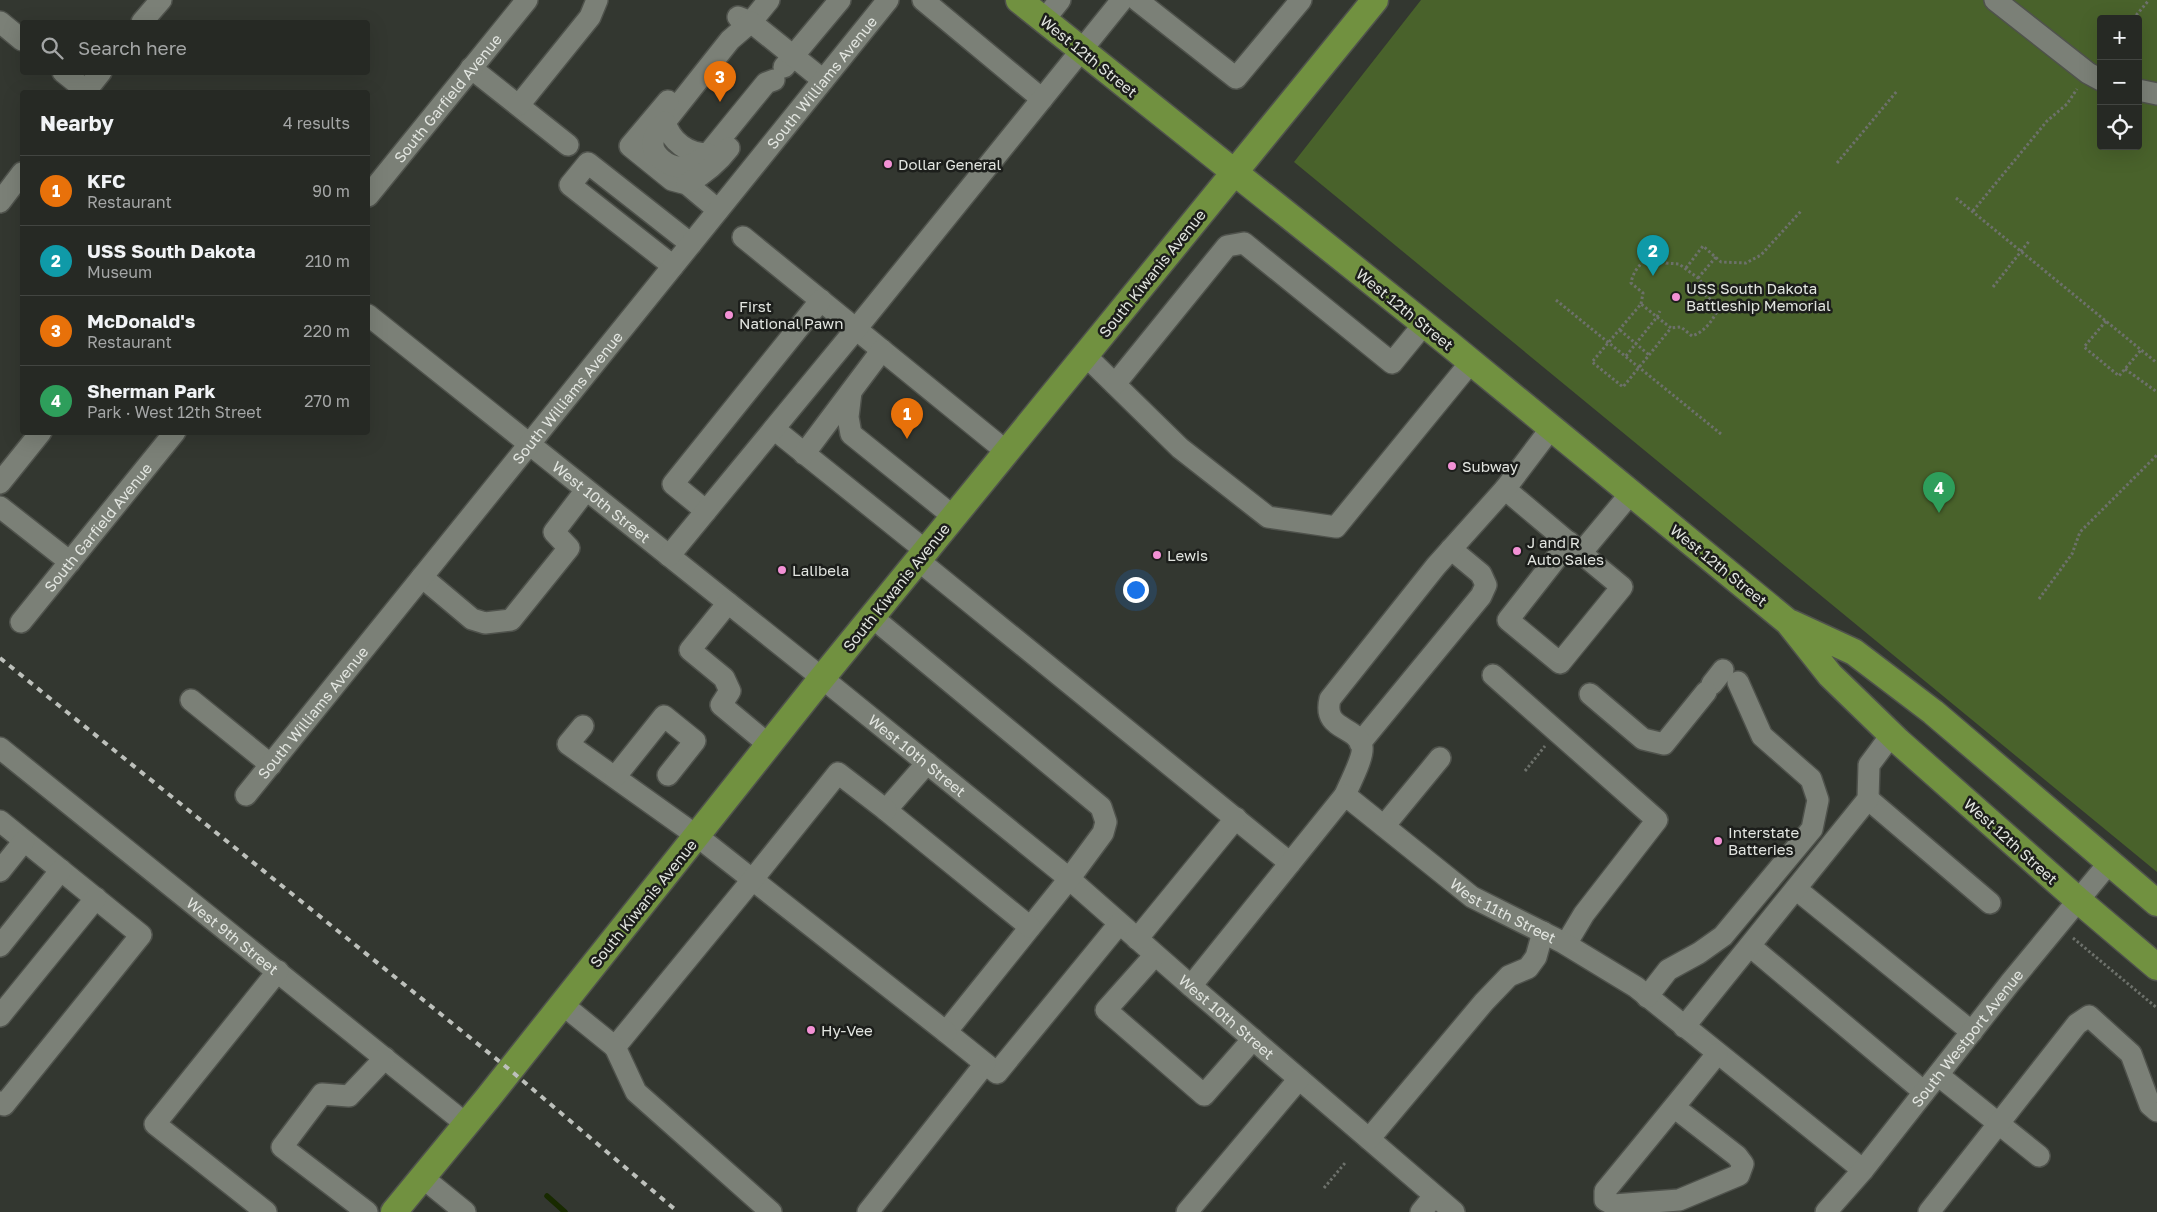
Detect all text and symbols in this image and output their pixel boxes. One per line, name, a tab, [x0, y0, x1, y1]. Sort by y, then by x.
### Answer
street label: West 12th Street	[1037, 11, 1141, 101]
street label: South Williams Avenue	[763, 12, 881, 152]
map controls	[2097, 15, 2142, 150]
button: +	[2097, 15, 2142, 60]
search box	[20, 20, 370, 75]
street label: South Garfield Avenue	[390, 30, 505, 166]
icon: search	[38, 34, 66, 62]
text: Search here	[78, 36, 187, 59]
button: −	[2097, 60, 2142, 105]
pin: 3	[704, 61, 736, 102]
button: locate	[2097, 105, 2142, 150]
text: Nearby	[40, 110, 114, 136]
text: 4 results	[283, 113, 350, 133]
place label: Dollar General	[898, 155, 1002, 173]
marker: Dollar General	[882, 158, 894, 170]
text: KFC	[87, 169, 126, 192]
text: 1	[52, 181, 60, 201]
text: 90 m	[312, 181, 350, 201]
text: Restaurant	[87, 192, 172, 212]
street label: South Kiwanis Avenue	[1095, 205, 1209, 341]
pin: 2	[1637, 235, 1669, 276]
text: USS South Dakota	[87, 239, 256, 262]
text: 2	[51, 251, 61, 271]
text: 210 m	[305, 251, 350, 271]
text: Museum	[87, 262, 152, 282]
street label: West 12th Street	[1353, 264, 1457, 354]
place label: USS South Dakota Battleship Memorial	[1686, 279, 1831, 314]
marker: USS South Dakota Battleship Memorial	[1670, 291, 1682, 303]
place label: First National Pawn	[739, 297, 843, 332]
text: McDonald's	[87, 309, 196, 332]
marker: First National Pawn	[723, 309, 735, 321]
text: 3	[51, 321, 61, 341]
text: 220 m	[303, 321, 350, 341]
street label: South Williams Avenue	[508, 327, 626, 467]
text: Restaurant	[87, 332, 172, 352]
text: Sherman Park	[87, 379, 216, 402]
text: 4	[51, 391, 61, 411]
text: 270 m	[304, 391, 350, 411]
pin: 1	[891, 398, 923, 439]
text: Park · West 12th Street	[87, 402, 262, 422]
street label: West 10th Street	[549, 457, 654, 546]
place label: Subway	[1462, 457, 1519, 475]
street label: South Garfield Avenue	[40, 459, 156, 595]
marker: Subway	[1446, 460, 1458, 472]
pin: 4	[1923, 472, 1955, 513]
street label: South Kiwanis Avenue	[839, 519, 953, 655]
street label: West 12th Street	[1667, 520, 1771, 610]
place label: J and R Auto Sales	[1527, 533, 1604, 568]
marker: J and R Auto Sales	[1511, 545, 1523, 557]
place label: Lewis	[1167, 546, 1208, 564]
marker: Lewis	[1151, 549, 1163, 561]
place label: Lalibela	[792, 561, 849, 579]
marker: Lalibela	[776, 564, 788, 576]
your location	[1123, 577, 1149, 603]
street label: South Williams Avenue	[254, 642, 372, 782]
street label: West 10th Street	[865, 710, 970, 800]
street label: West 12th Street	[1961, 794, 2061, 888]
place label: Interstate Batteries	[1728, 823, 1800, 858]
street label: South Kiwanis Avenue	[586, 835, 700, 971]
marker: Interstate Batteries	[1712, 835, 1724, 847]
street label: West 11th Street	[1447, 874, 1559, 947]
street label: West 9th Street	[183, 893, 282, 978]
street label: South Westport Avenue	[1907, 965, 2027, 1110]
street label: West 10th Street	[1175, 971, 1278, 1063]
place label: Hy-Vee	[821, 1021, 873, 1039]
marker: Hy-Vee	[805, 1024, 817, 1036]

